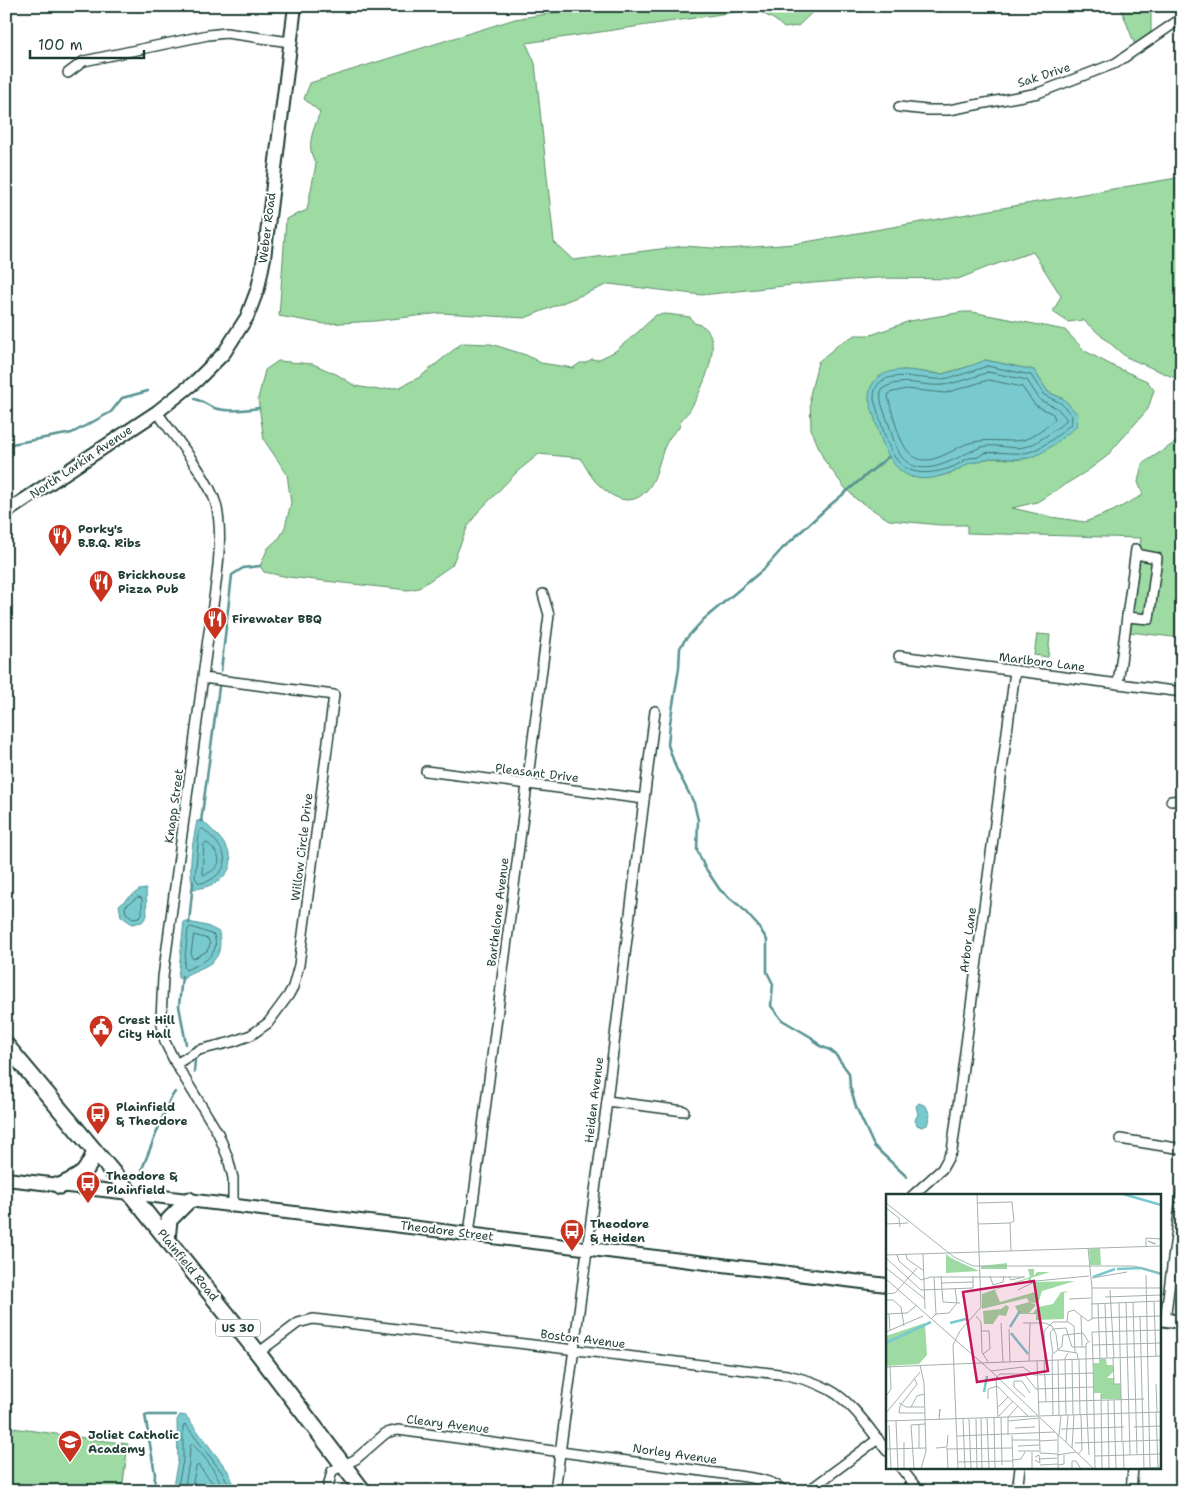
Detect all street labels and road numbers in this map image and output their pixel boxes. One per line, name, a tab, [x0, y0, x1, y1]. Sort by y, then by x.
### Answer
street label: Sak Drive	[1016, 59, 1073, 91]
street label: Weber Road	[255, 191, 279, 264]
street label: North Larkin Avenue	[27, 422, 136, 502]
street label: Marlboro Lane	[998, 649, 1086, 675]
street label: Pleasant Drive	[494, 760, 580, 786]
street label: Knapp Street	[161, 768, 187, 844]
street label: Willow Circle Drive	[287, 792, 317, 902]
street label: Barthelone Avenue	[483, 856, 513, 967]
street label: Arbor Lane	[956, 906, 980, 974]
street label: Heiden Avenue	[581, 1056, 607, 1144]
street label: Theodore Street	[399, 1217, 495, 1245]
street label: Plainfield Road	[154, 1226, 222, 1305]
road number: US 30	[216, 1320, 260, 1336]
street label: Boston Avenue	[539, 1326, 627, 1352]
street label: Cleary Avenue	[406, 1411, 491, 1437]
street label: Norley Avenue	[632, 1440, 718, 1468]

